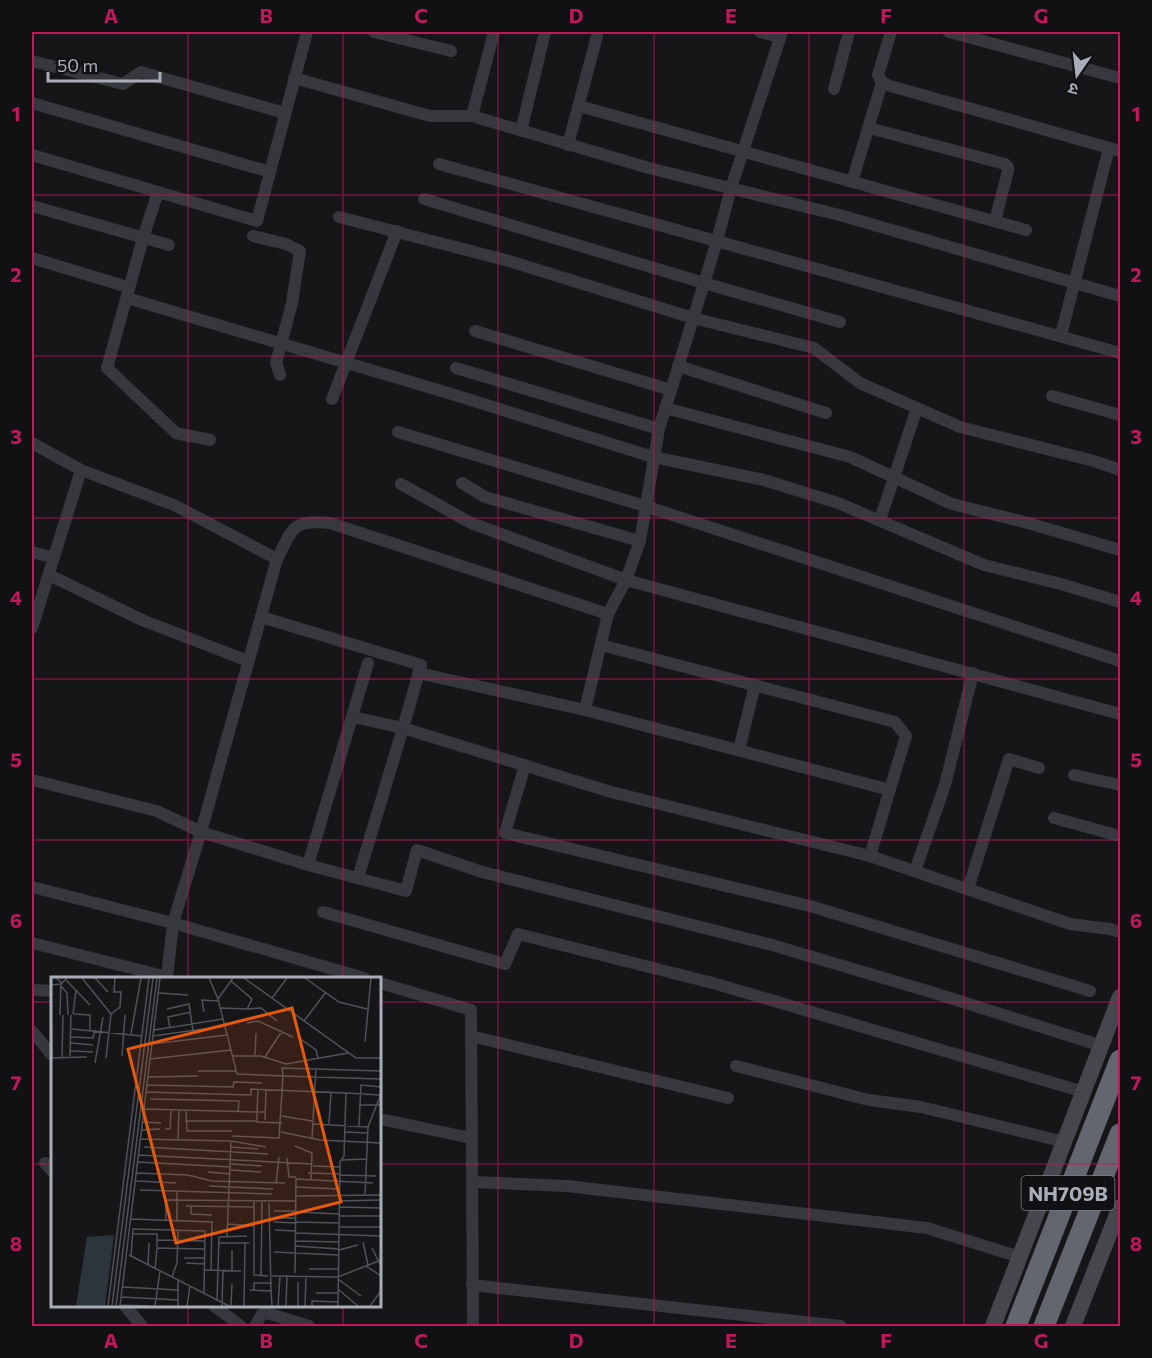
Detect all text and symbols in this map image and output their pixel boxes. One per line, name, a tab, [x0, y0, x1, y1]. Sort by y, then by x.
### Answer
text: A	[104, 3, 118, 27]
text: B	[259, 3, 273, 27]
text: C	[414, 3, 428, 27]
text: D	[569, 3, 583, 27]
text: E	[725, 3, 737, 27]
text: F	[880, 3, 892, 27]
text: G	[1034, 3, 1048, 27]
scale bar	[48, 45, 160, 83]
north arrow	[1047, 45, 1107, 105]
text: 50 m	[57, 54, 98, 76]
text: उ	[1066, 80, 1080, 100]
text: 1	[11, 101, 21, 125]
text: 1	[1131, 101, 1141, 125]
text: 2	[10, 262, 22, 286]
text: 2	[1130, 262, 1142, 286]
text: 3	[10, 424, 22, 448]
text: 3	[1130, 424, 1142, 448]
text: 4	[10, 585, 22, 609]
text: 4	[1130, 585, 1142, 609]
text: 5	[10, 747, 22, 771]
text: 5	[1130, 747, 1142, 771]
text: 6	[10, 908, 22, 932]
text: 6	[1130, 908, 1142, 932]
inset map	[51, 977, 381, 1307]
text: 7	[11, 1070, 22, 1094]
text: 7	[1131, 1070, 1142, 1094]
road number: NH709B	[1022, 1176, 1114, 1210]
text: 8	[10, 1231, 22, 1255]
text: 8	[1130, 1231, 1142, 1255]
text: A	[104, 1328, 118, 1352]
text: B	[259, 1328, 273, 1352]
text: C	[414, 1328, 428, 1352]
text: D	[569, 1328, 583, 1352]
text: E	[725, 1328, 737, 1352]
text: F	[880, 1328, 892, 1352]
text: G	[1034, 1328, 1048, 1352]

